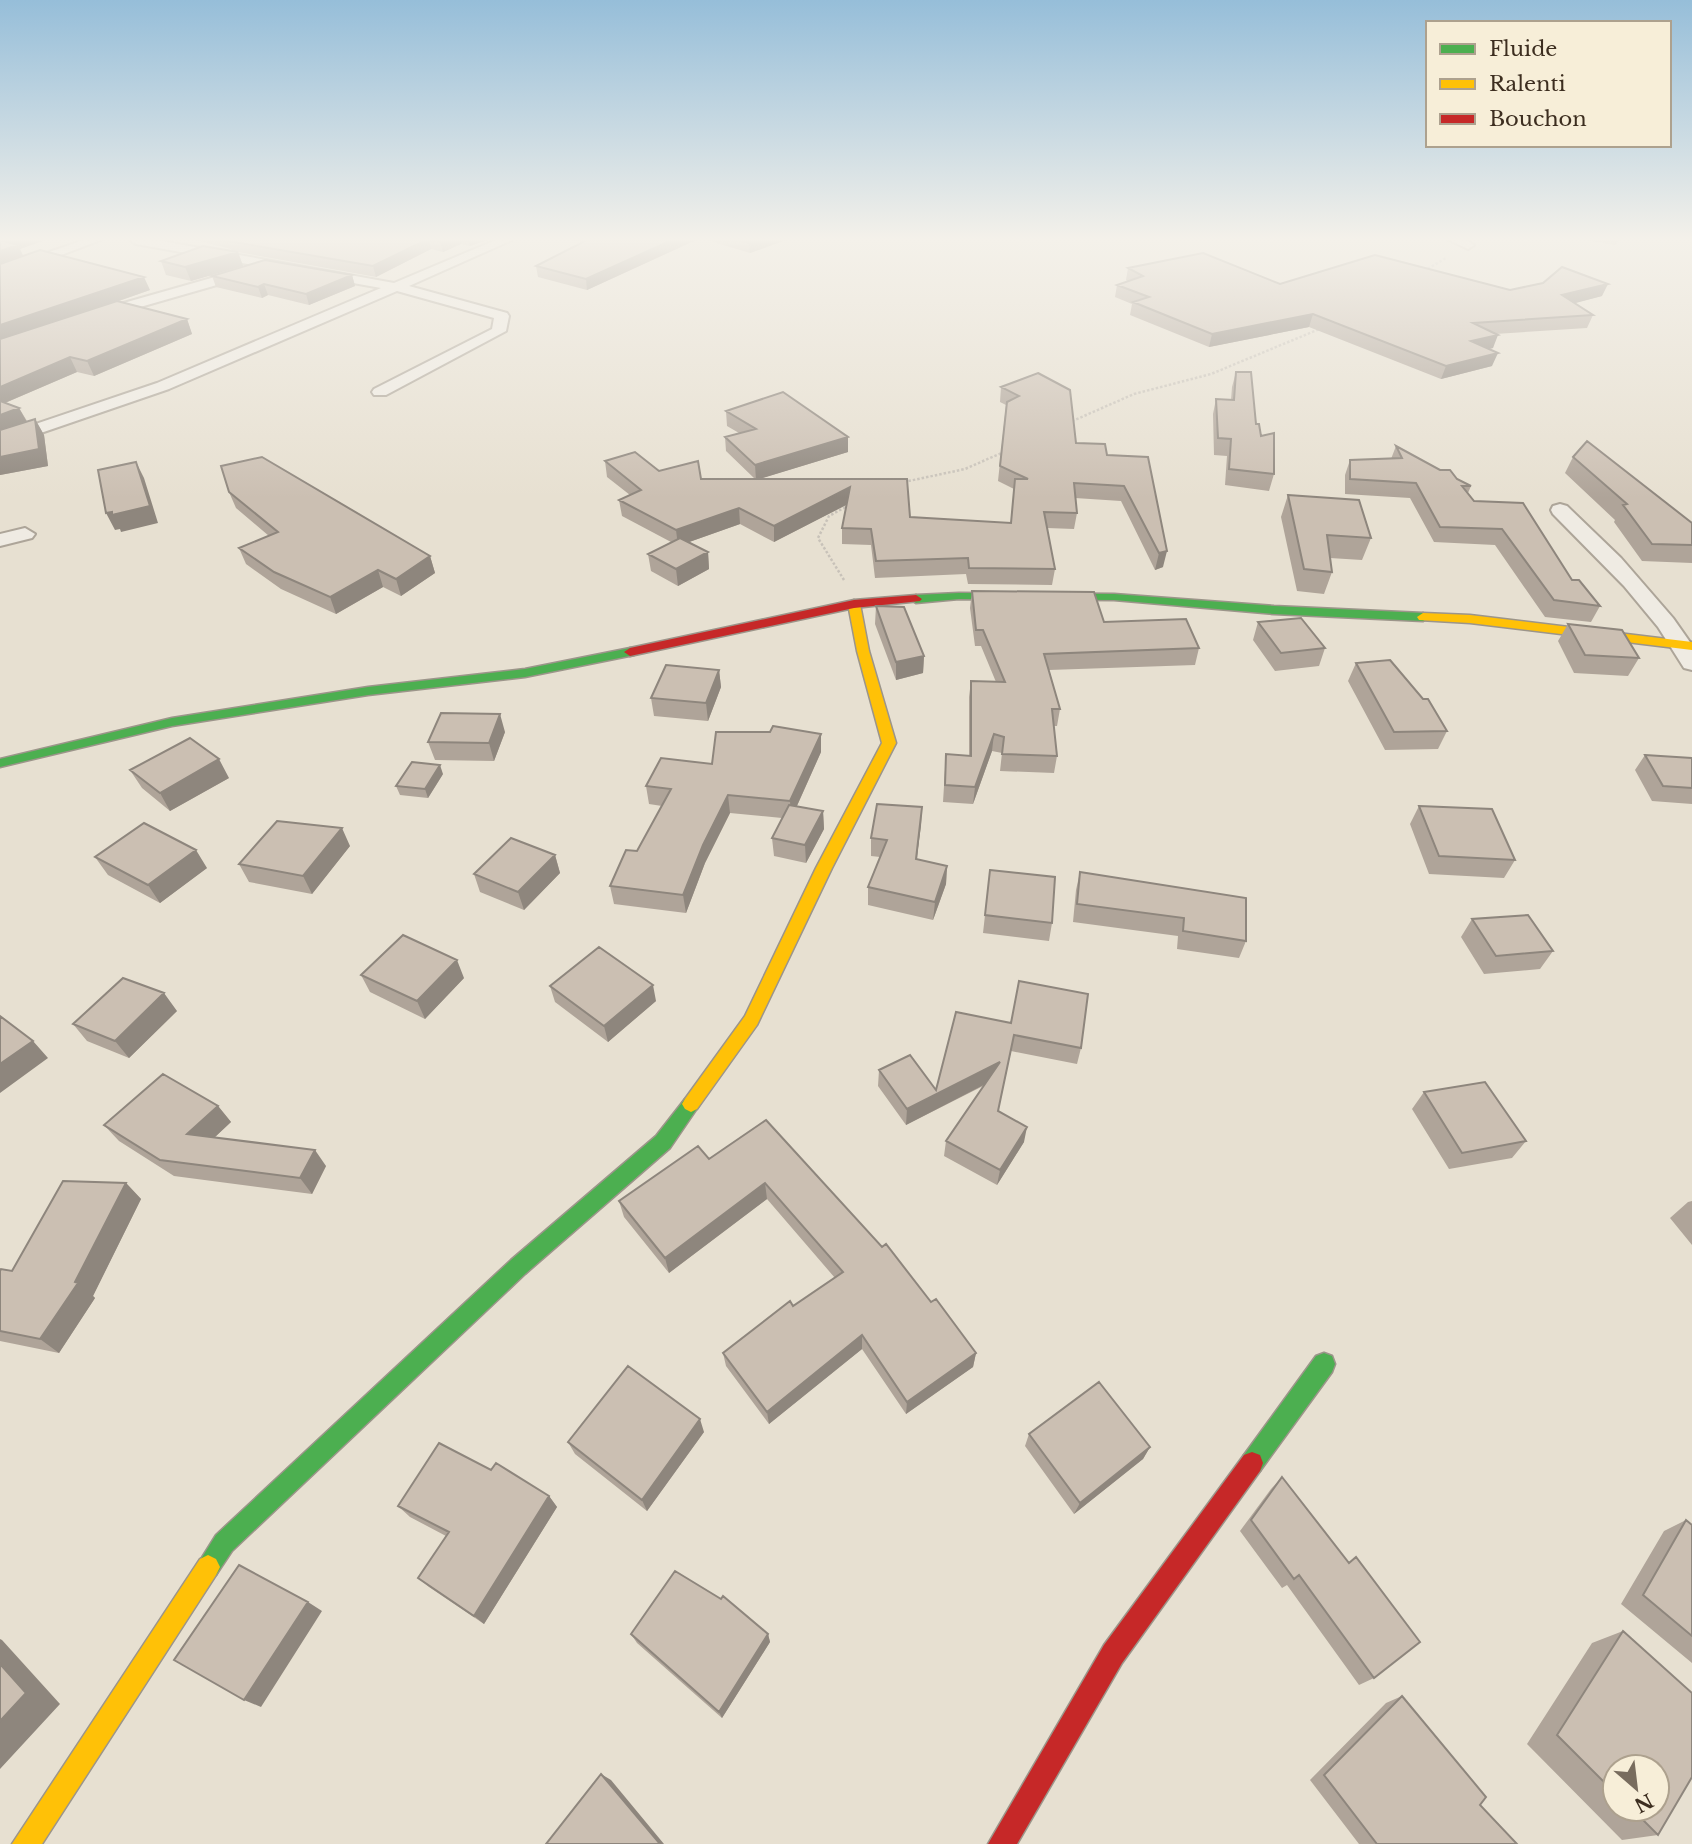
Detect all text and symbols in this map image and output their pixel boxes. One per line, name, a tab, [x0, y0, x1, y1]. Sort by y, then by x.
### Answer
legend	[1426, 21, 1671, 147]
text: Fluide	[1489, 36, 1557, 62]
text: Ralenti	[1489, 71, 1566, 97]
text: Bouchon	[1489, 106, 1587, 132]
north arrow	[1601, 1753, 1671, 1823]
text: N	[1630, 1788, 1657, 1817]

